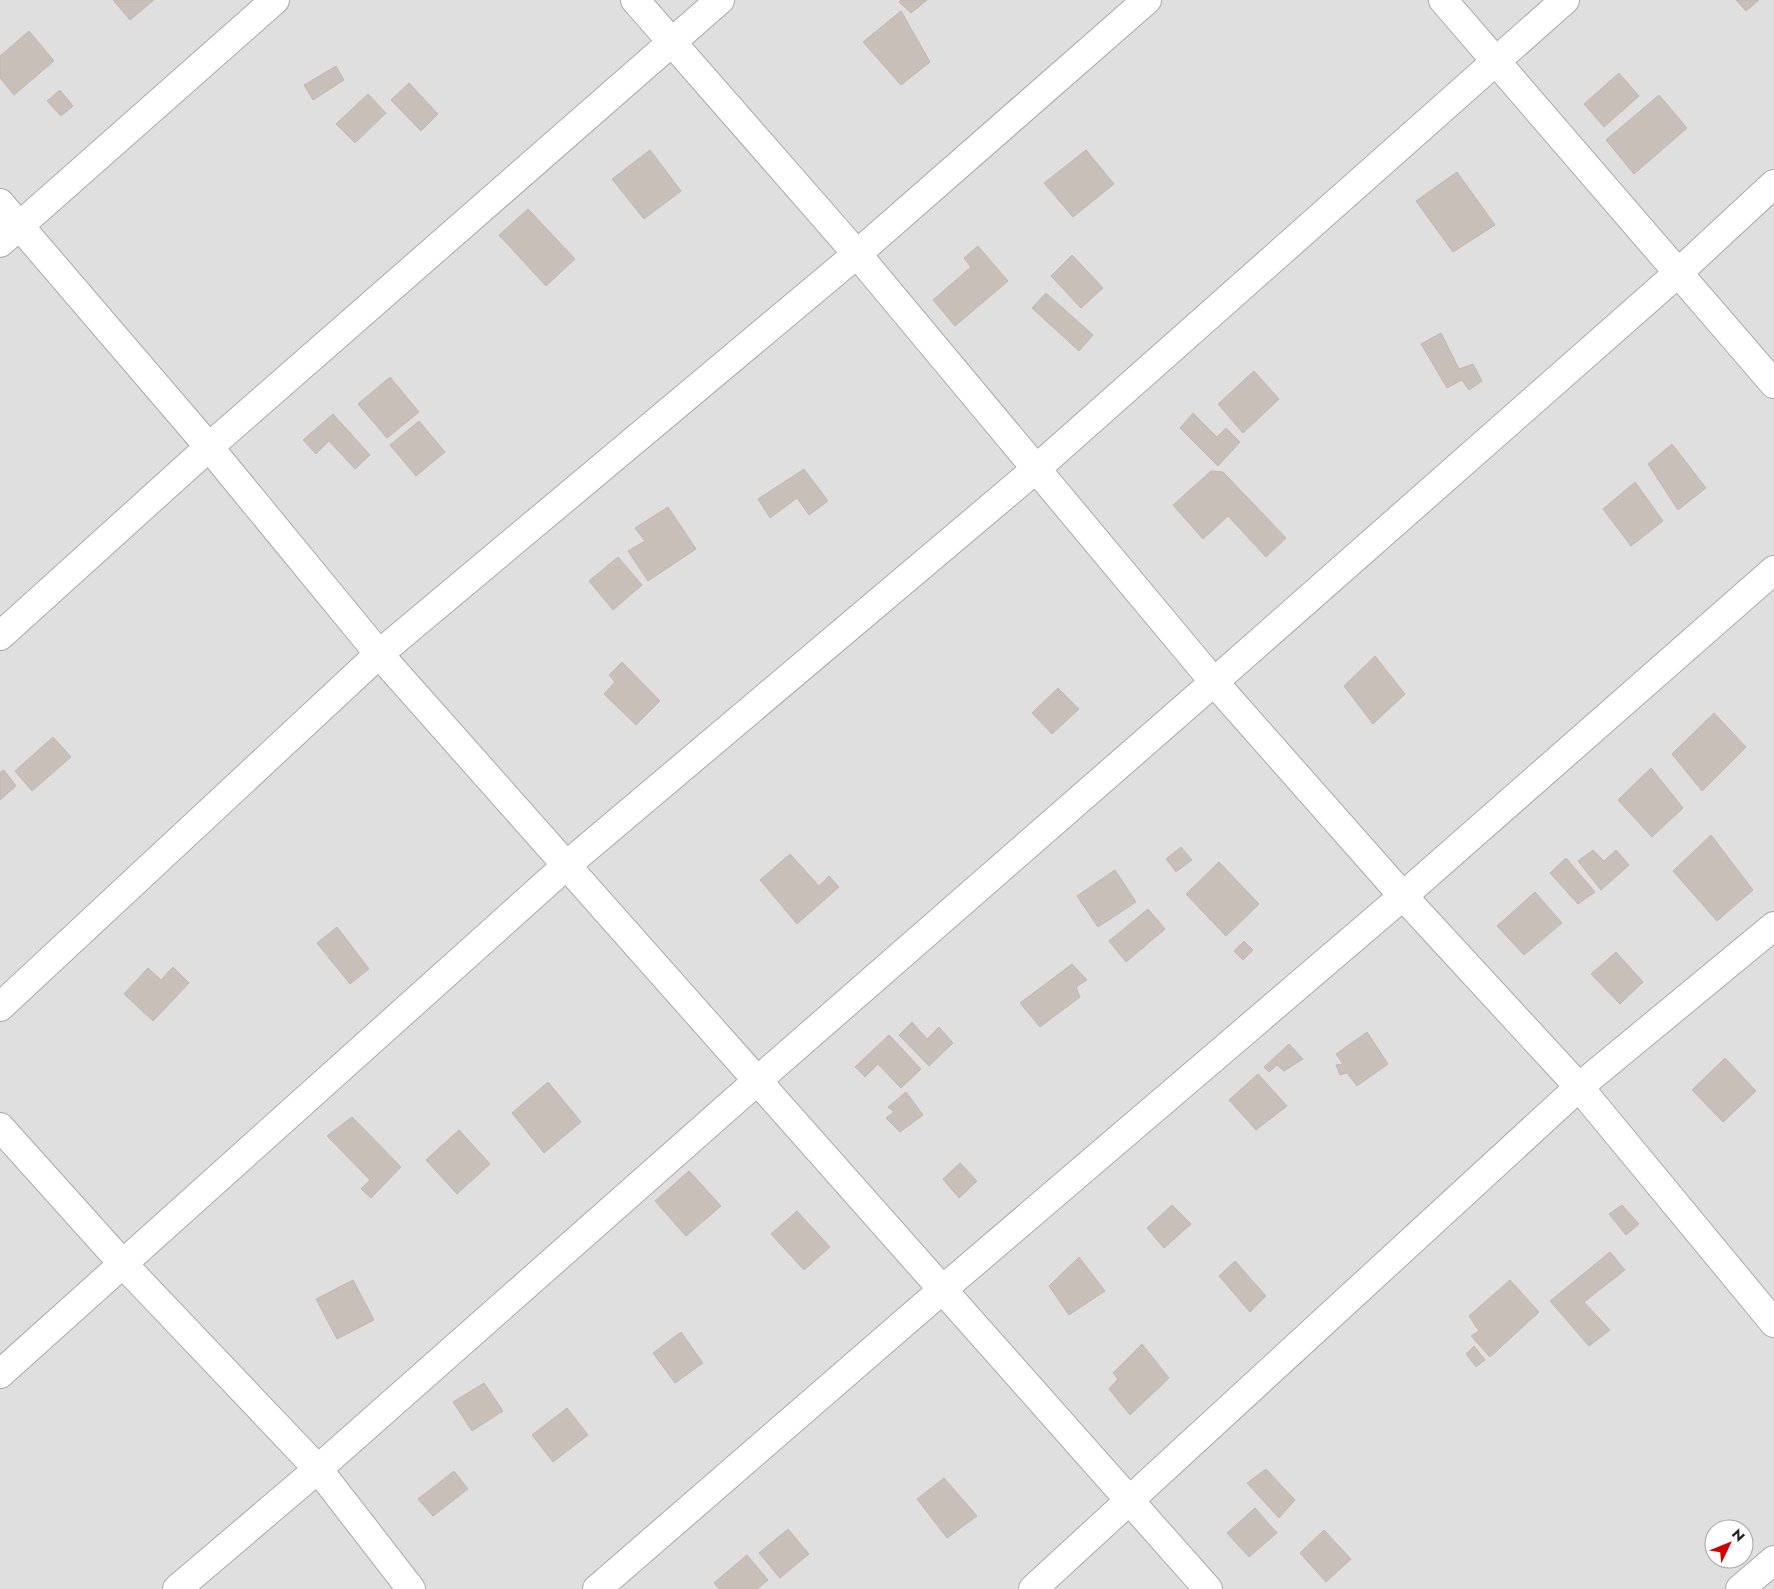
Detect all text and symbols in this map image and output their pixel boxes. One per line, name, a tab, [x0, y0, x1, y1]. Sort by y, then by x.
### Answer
north arrow	[1704, 1519, 1754, 1569]
text: N	[1727, 1524, 1750, 1546]

